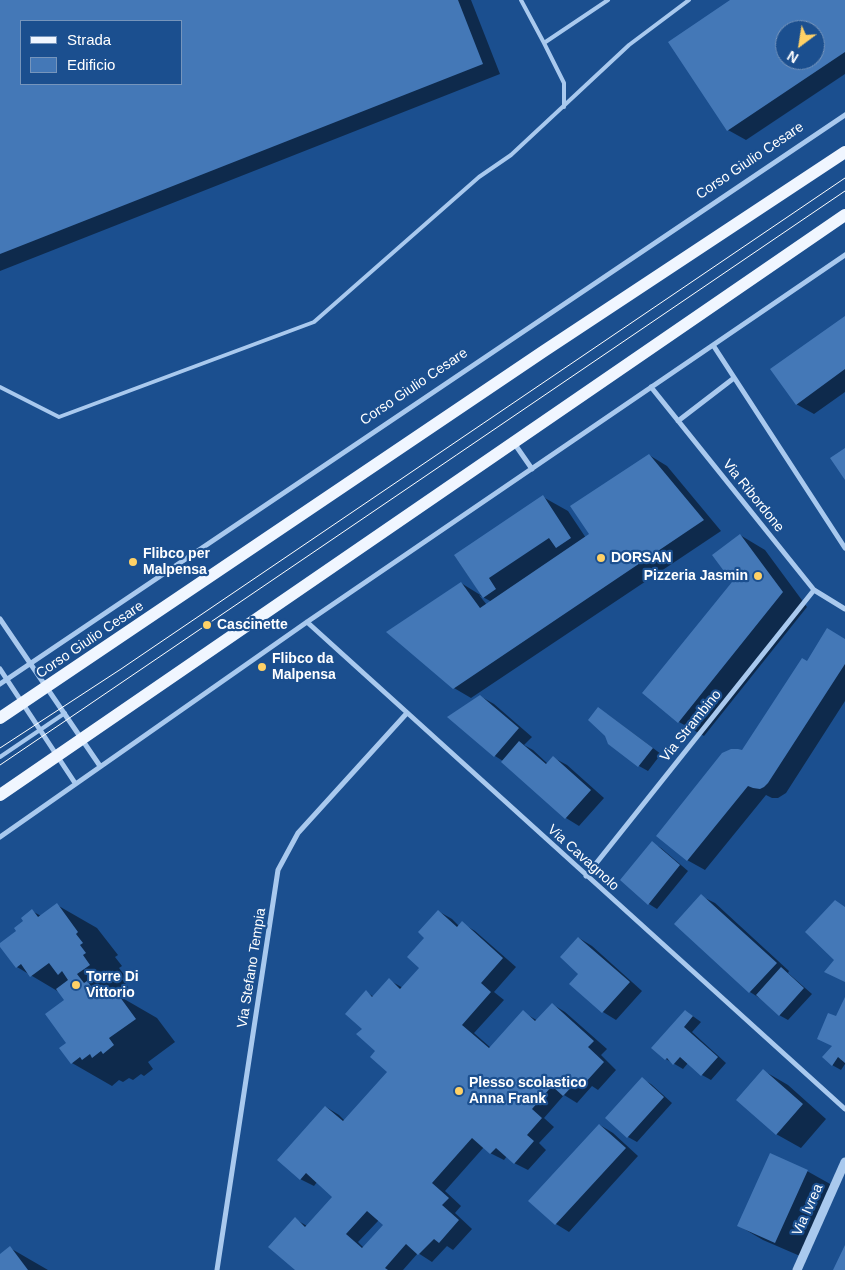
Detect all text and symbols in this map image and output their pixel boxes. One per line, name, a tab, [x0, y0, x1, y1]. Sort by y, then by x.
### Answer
legend	[20, 20, 182, 85]
north arrow	[775, 20, 825, 70]
text: Strada	[67, 31, 111, 48]
text: N	[784, 48, 801, 66]
text: Edificio	[67, 56, 115, 73]
street label: Corso Giulio Cesare	[693, 119, 807, 203]
street label: Corso Giulio Cesare	[357, 345, 471, 429]
street label: Via Ribordone	[719, 456, 787, 536]
place label: Flibco per Malpensa	[143, 546, 210, 578]
place label: DORSAN	[611, 550, 672, 566]
marker: DORSAN	[595, 552, 607, 564]
marker: Flibco per Malpensa	[127, 556, 139, 568]
place label: Pizzeria Jasmin	[644, 568, 748, 584]
marker: Pizzeria Jasmin	[752, 570, 764, 582]
street label: Corso Giulio Cesare	[33, 598, 147, 682]
place label: Cascinette	[217, 617, 288, 633]
marker: Cascinette	[201, 619, 213, 631]
place label: Flibco da Malpensa	[272, 651, 336, 684]
marker: Flibco da Malpensa	[256, 661, 268, 673]
street label: Via Strambino	[657, 687, 725, 765]
street label: Via Cavagnolo	[544, 821, 622, 895]
street label: Via Stefano Tempia	[234, 907, 270, 1029]
place label: Torre Di Vittorio	[86, 969, 139, 1002]
marker: Torre Di Vittorio	[70, 979, 82, 991]
place label: Plesso scolastico Anna Frank	[469, 1075, 587, 1108]
marker: Plesso scolastico Anna Frank	[453, 1085, 465, 1097]
street label: Via Ivrea	[789, 1181, 827, 1239]

